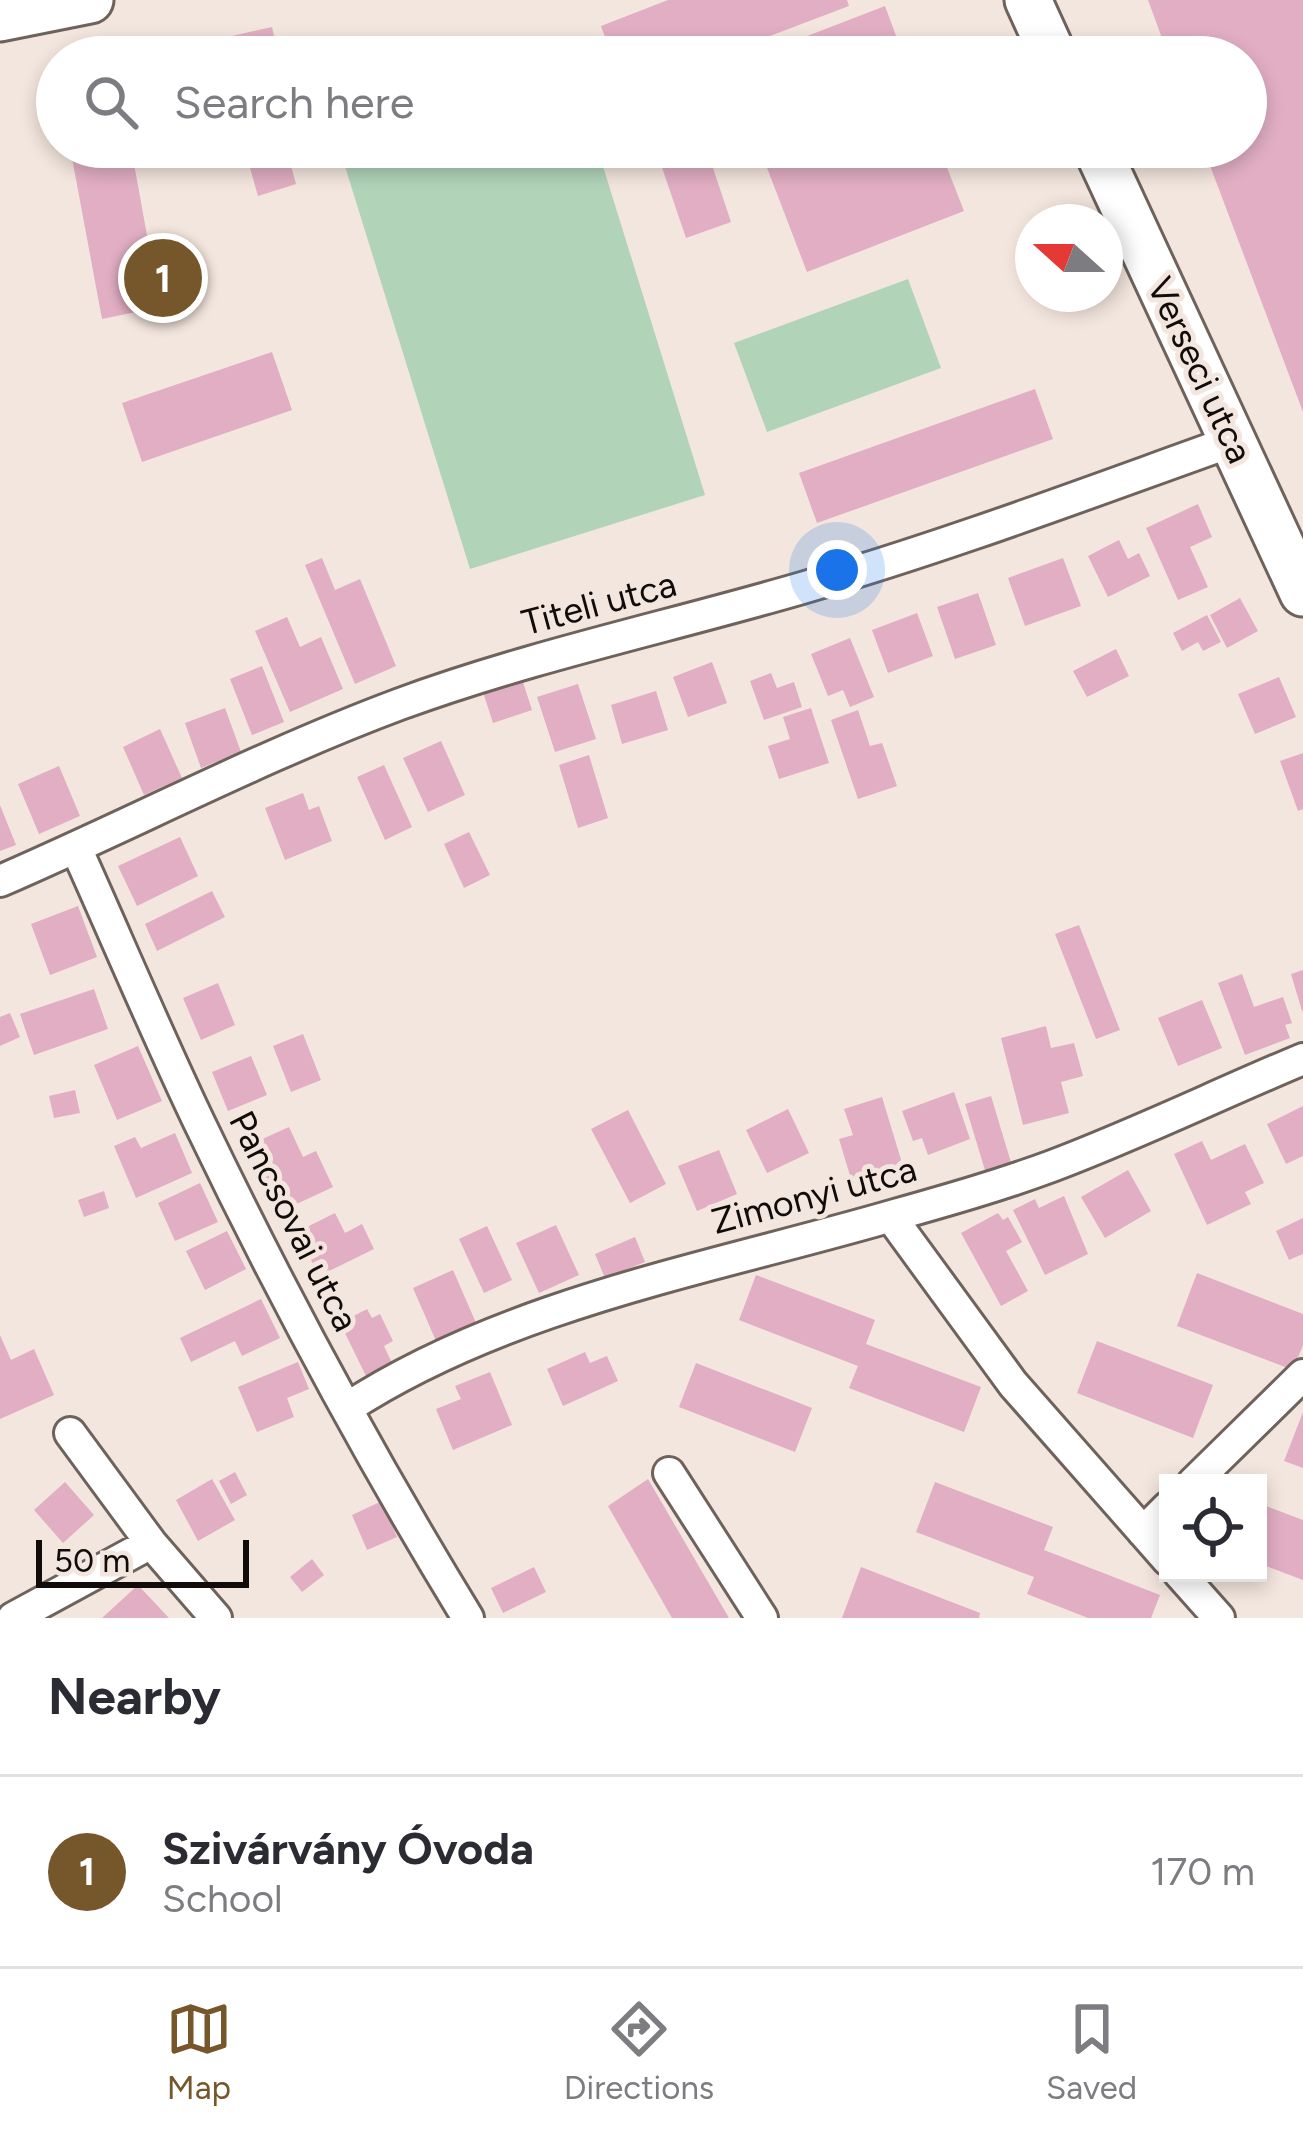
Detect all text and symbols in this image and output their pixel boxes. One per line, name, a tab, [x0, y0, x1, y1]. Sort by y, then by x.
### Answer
search box	[36, 36, 1267, 168]
icon: search	[78, 69, 144, 135]
text: Search here	[174, 75, 414, 129]
north arrow	[1015, 204, 1123, 312]
pin: 1	[124, 233, 202, 323]
street label: Verseci utca	[1138, 270, 1262, 470]
your location	[807, 540, 867, 600]
street label: Titeli utca	[517, 562, 681, 644]
street label: Pancsovai utca	[220, 1104, 368, 1338]
street label: Zimonyi utca	[707, 1147, 921, 1243]
map controls	[1159, 1474, 1267, 1582]
button: locate	[1159, 1474, 1267, 1582]
scale bar	[36, 1534, 249, 1587]
text: 50 m	[54, 1541, 130, 1580]
text: Nearby	[48, 1666, 221, 1727]
text: Szivárvány Óvoda	[162, 1821, 534, 1875]
text: 1	[79, 1848, 95, 1895]
text: 170 m	[1150, 1848, 1255, 1895]
text: School	[162, 1875, 283, 1922]
tab: Map	[166, 1996, 232, 2107]
tab: Directions	[564, 1996, 714, 2107]
tab: Saved	[1046, 1996, 1137, 2107]

